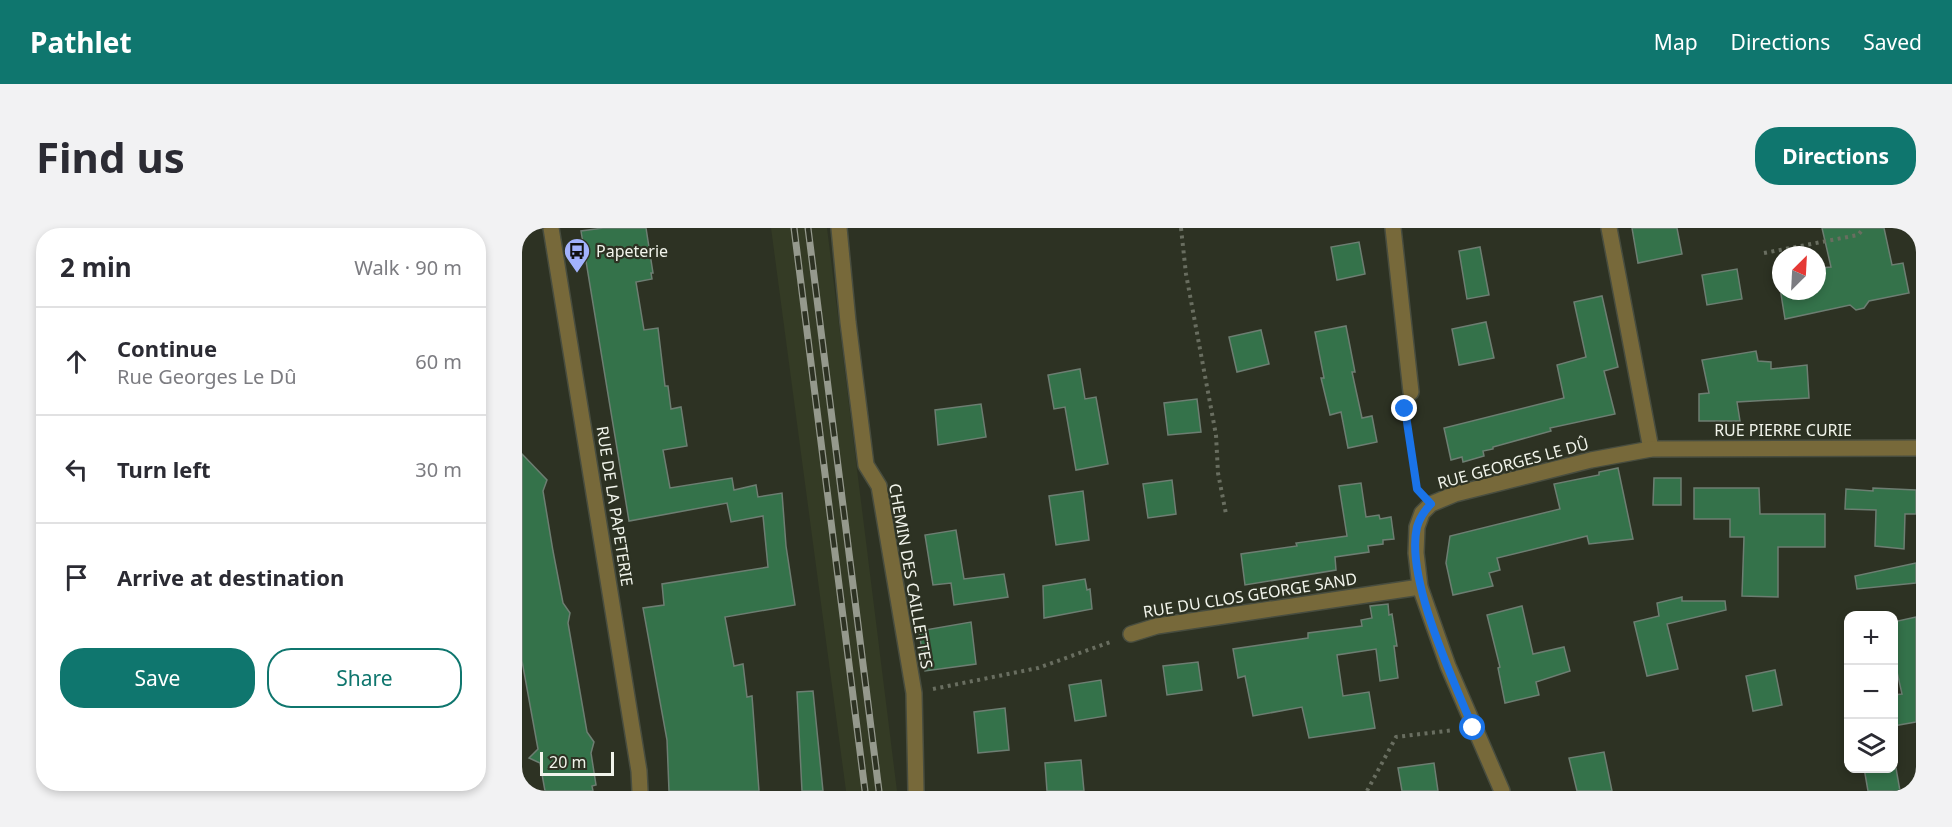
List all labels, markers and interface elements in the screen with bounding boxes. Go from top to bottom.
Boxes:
text: Pathlet [30,23,132,61]
text: Map [1654,28,1698,56]
text: Directions [1731,28,1830,56]
text: Saved [1863,28,1922,56]
button: Directions [1755,127,1916,185]
text: Find us [36,128,185,185]
bus stop icon: Papeterie [562,236,592,274]
place label: Papeterie [596,240,668,262]
north arrow [1772,246,1826,300]
text: 2 min [60,249,132,285]
text: Walk · 90 m [354,254,462,281]
text: Continue [117,333,217,363]
icon: ahead [60,345,93,378]
text: 60 m [415,348,462,375]
text: Rue Georges Le Dû [117,363,297,390]
route end [1391,395,1417,421]
street label: RUE PIERRE CURIE [1714,419,1852,441]
street label: RUE DE LA PAPETERIE [591,424,639,588]
street label: RUE GEORGES LE DÛ [1435,432,1591,494]
icon: left [60,453,93,486]
text: Turn left [117,454,211,484]
text: 30 m [415,456,462,483]
street label: CHEMIN DES CAILLETTES [884,482,938,671]
icon: arrive [60,561,93,594]
text: Arrive at destination [117,562,344,592]
street label: RUE DU CLOS GEORGE SAND [1141,567,1359,623]
map controls [1844,611,1898,773]
button: + [1844,611,1898,665]
button: Save [60,648,255,708]
button: Share [267,648,462,708]
button: − [1844,665,1898,719]
route start [1459,714,1485,740]
button: layers [1844,719,1898,773]
scale bar [540,749,614,776]
text: 20 m [549,751,586,773]

